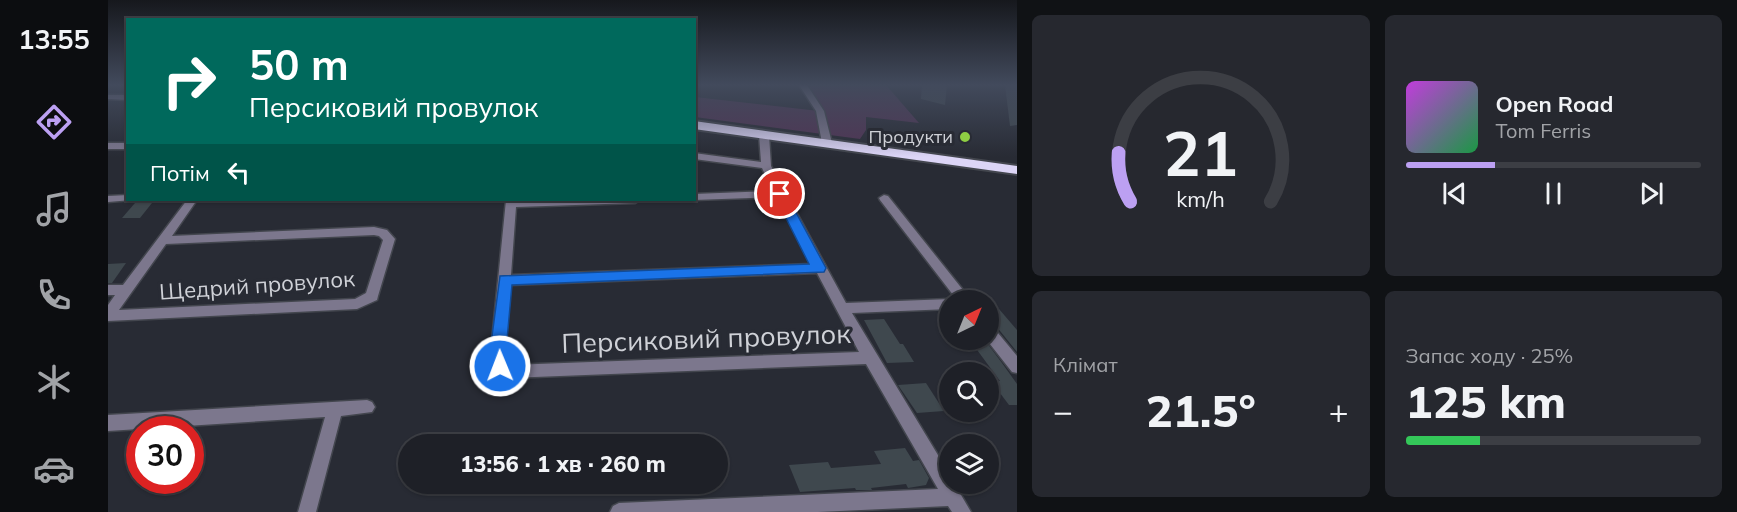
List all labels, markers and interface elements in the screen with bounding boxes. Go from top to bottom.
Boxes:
text: 13:55 [18,22,90,56]
text: 50 m [249,38,349,91]
icon: right [150,42,228,120]
text: Персиковий провулок [249,90,538,124]
text: Open Road [1496,90,1613,118]
icon: directions [33,101,75,143]
text: 21 [1163,114,1238,193]
text: Tom Ferris [1496,118,1591,143]
place label: Продукти [869,125,953,148]
marker: Продукти [958,130,972,144]
icon: left [222,156,255,189]
text: Потім [150,159,210,187]
pin [754,168,805,219]
icon: arrive [763,177,796,210]
icon: previous [1438,177,1471,210]
icon: pause [1537,177,1570,210]
icon: next [1635,177,1668,210]
text: km/h [1176,186,1225,213]
icon: music [33,188,75,230]
street label: Щедрий провулок [158,264,356,306]
icon: phone [33,274,75,316]
north arrow [939,290,999,350]
map controls [939,290,999,494]
street label: Персиковий провулок [561,316,852,360]
position arrow [468,334,532,398]
text: Запас ходу · 25% [1406,343,1573,368]
text: Клімат [1053,352,1118,377]
icon: climate [33,361,75,403]
button: search [939,362,999,422]
text: 125 km [1406,373,1566,429]
text: 21.5° [1146,382,1256,438]
text: − [1053,390,1073,431]
text: + [1329,390,1348,431]
speed limit sign: 30 [126,416,204,494]
button: layers [939,434,999,494]
icon: car [33,448,75,490]
text: 13:56 · 1 хв · 260 m [460,450,666,478]

